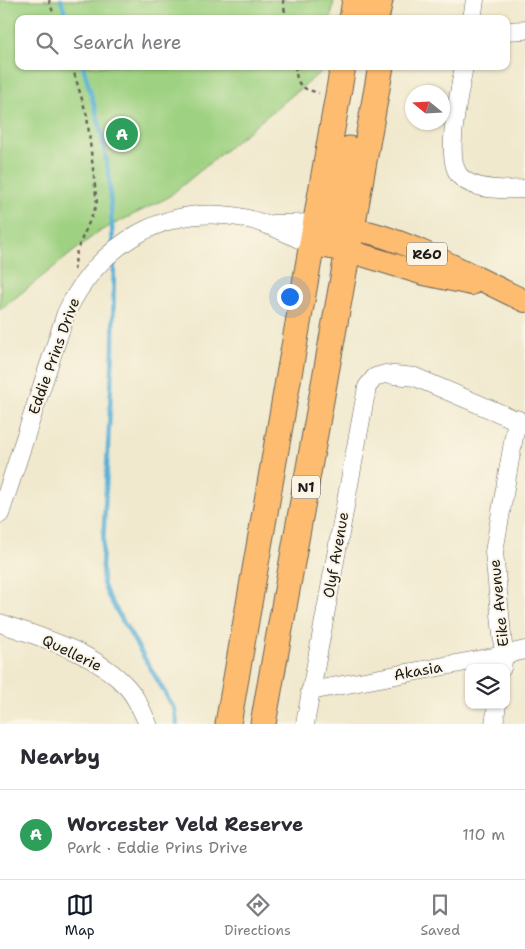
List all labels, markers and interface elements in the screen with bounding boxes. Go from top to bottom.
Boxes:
search box [15,15,510,70]
icon: search [33,29,61,57]
text: Search here [73,30,182,55]
north arrow [405,85,450,130]
pin: A [106,115,138,153]
road number: R60 [407,242,447,266]
your location [277,284,303,310]
street label: Eddie Prins Drive [24,295,84,417]
road number: N1 [292,476,320,498]
street label: Olyf Avenue [319,510,353,600]
street label: Eike Avenue [484,558,514,648]
street label: Quellerie [39,630,105,676]
street label: Akasia [392,657,444,685]
map controls [465,664,510,709]
button: layers [465,664,510,709]
text: Nearby [20,743,100,771]
text: Worcester Veld Reserve [67,812,303,837]
text: A [30,824,42,845]
text: 110 m [462,824,505,845]
text: Park · Eddie Prins Drive [67,837,248,858]
tab: Map [65,891,95,939]
tab: Directions [224,891,291,939]
tab: Saved [421,891,460,939]

